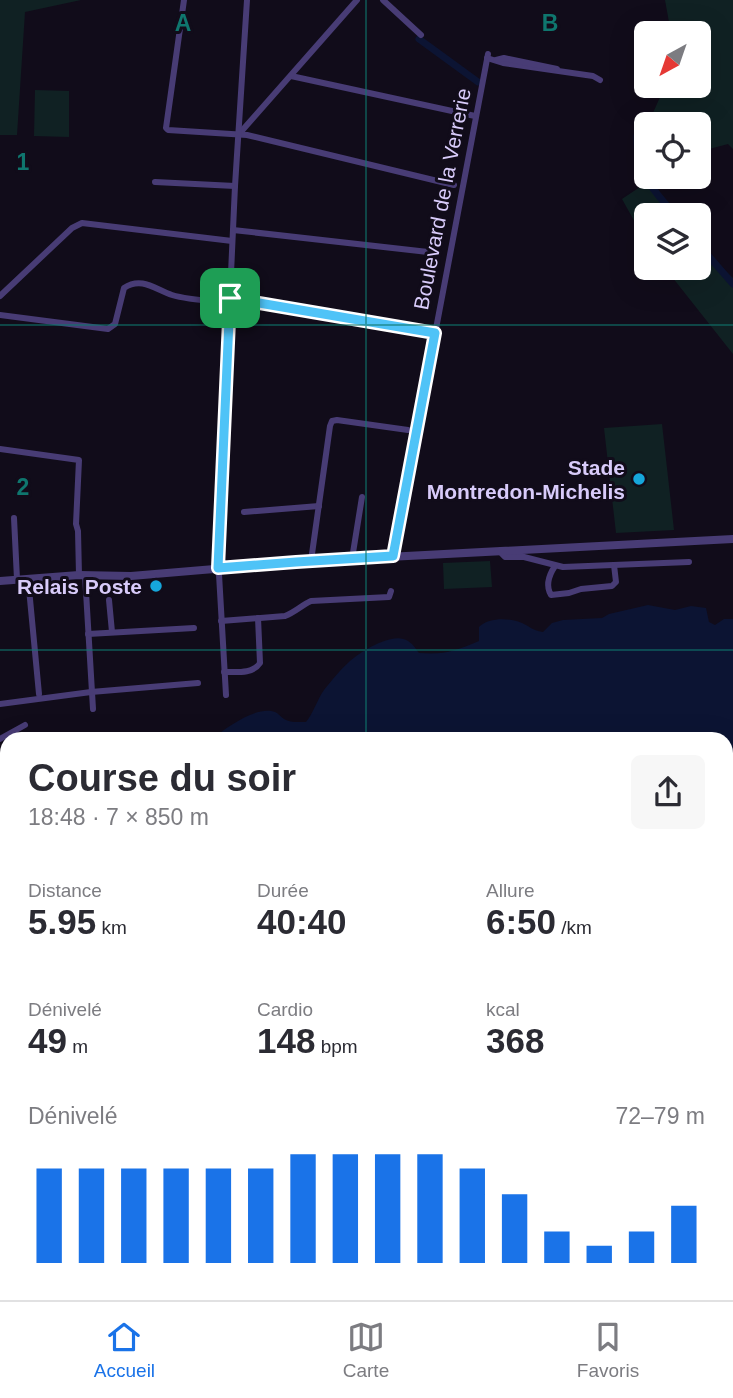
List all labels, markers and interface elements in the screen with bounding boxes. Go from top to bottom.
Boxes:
text: A [175,10,191,36]
text: B [542,10,558,36]
north arrow [634,21,710,98]
map controls [634,21,711,280]
street label: Boulevard de la Verrerie [409,86,475,312]
button: locate [634,112,711,189]
text: 1 [17,149,30,175]
button: layers [634,203,711,280]
pin [200,268,260,328]
icon: arrive [211,279,249,317]
place label: Stade Montredon-Michelis [427,456,625,503]
marker: Stade Montredon-Michelis [631,471,647,487]
text: 2 [17,474,29,500]
place label: Relais Poste [17,575,142,598]
marker: Relais Poste [148,578,164,594]
button: share [631,755,705,829]
text: Course du soir [28,757,296,799]
text: 18:48 · 7 × 850 m [28,804,209,830]
text: Distance [28,880,102,901]
text: Durée [257,880,309,901]
text: Allure [486,880,535,901]
text: 5.95 [28,902,96,941]
text: 40:40 [257,902,347,941]
text: 6:50 [486,902,556,941]
text: km [96,917,127,938]
text: /km [556,917,592,938]
text: Dénivelé [28,999,102,1020]
text: Cardio [257,999,313,1020]
text: kcal [486,999,520,1020]
text: 49 [28,1021,67,1060]
text: 148 [257,1021,315,1060]
text: 368 [486,1021,544,1060]
text: m [67,1036,88,1057]
text: bpm [315,1036,358,1057]
text: Dénivelé [28,1103,118,1129]
text: 72–79 m [615,1103,705,1129]
tab: Accueil [94,1318,155,1382]
tab: Carte [343,1318,389,1382]
tab: Favoris [577,1318,639,1382]

